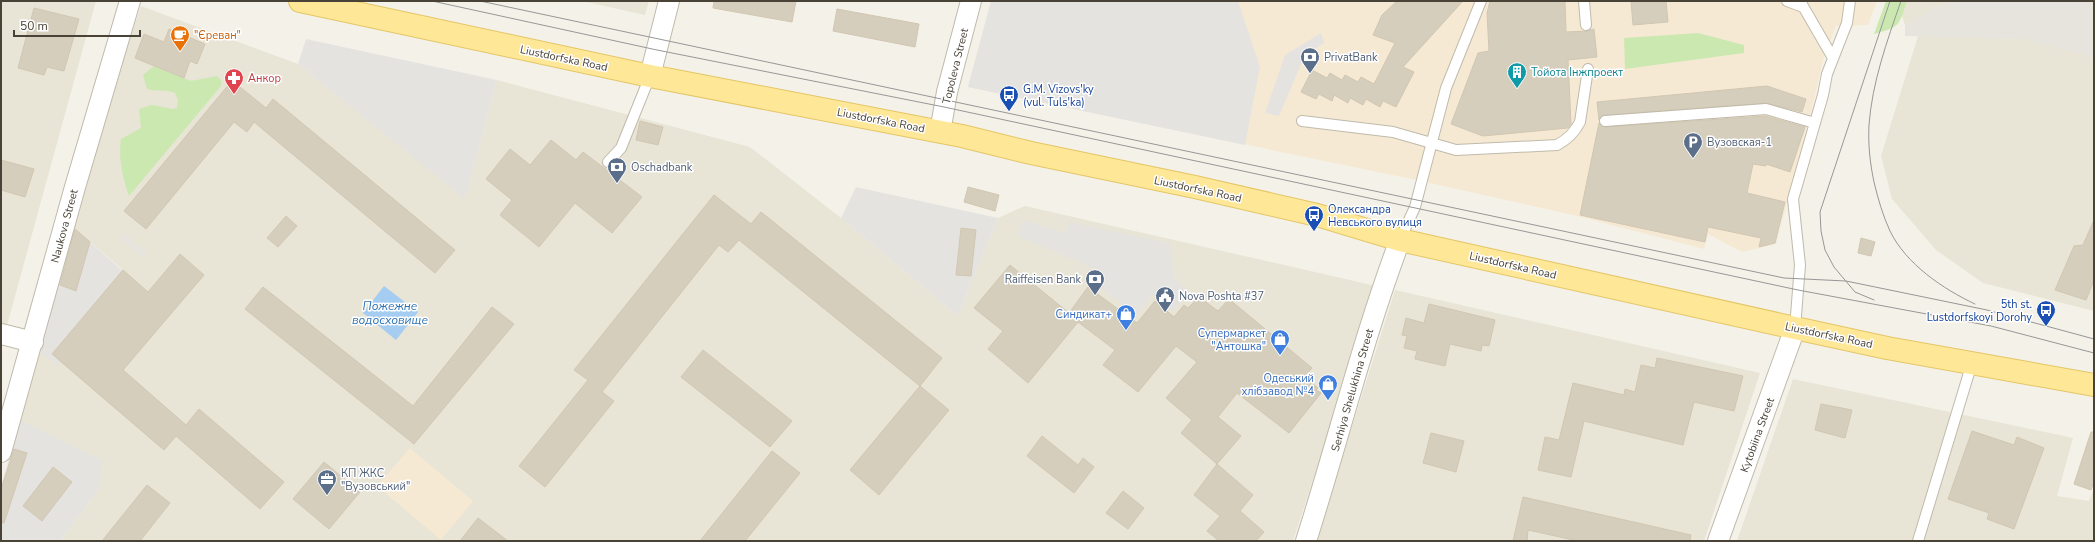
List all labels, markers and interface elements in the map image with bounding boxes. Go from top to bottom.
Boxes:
scale bar [14,12,140,38]
text: 50 m [20,18,48,34]
cafe icon: "Єреван" [169,24,191,52]
street label: Topoleva Street [939,27,972,106]
place label: "Єреван" [194,28,241,43]
street label: Liustdorfska Road [519,42,609,75]
bank icon: PrivatBank [1299,46,1321,74]
place label: PrivatBank [1324,50,1378,65]
building icon: Тойота Інжпроект [1506,61,1528,89]
place label: Тойота Інжпроект [1531,65,1623,80]
pharmacy icon: Анкор [223,67,245,95]
place label: Анкор [248,71,281,86]
place label: G.M. Vizovs'ky (vul. Tuls'ka) [1023,82,1094,110]
bus stop icon: G.M. Vizovs'ky (vul. Tuls'ka) [998,84,1020,112]
street label: Liustdorfska Road [836,105,926,136]
parking icon: Вузовская-1 [1682,131,1704,159]
place label: Вузовская-1 [1707,135,1772,150]
bank icon: Oschadbank [606,156,628,184]
place label: Oschadbank [631,160,693,175]
street label: Liustdorfska Road [1153,173,1243,206]
street label: Naukova Street [47,187,82,265]
place label: Олександра Невського вулиця [1328,202,1422,230]
bus stop icon: Олександра Невського вулиця [1303,204,1325,232]
street label: Liustdorfska Road [1468,248,1558,283]
bank icon: Raiffeisen Bank [1084,268,1106,296]
place label: Raiffeisen Bank [1005,272,1081,287]
public building icon: Nova Poshta #37 [1154,285,1176,313]
place label: Nova Poshta #37 [1179,289,1264,304]
place label: 5th st. Lustdorfskoyi Dorohy [1927,297,2032,325]
water label: Пожежне водосховище [352,298,428,328]
bus stop icon: 5th st. Lustdorfskoyi Dorohy [2035,299,2057,327]
shop icon: Синдикат+ [1115,303,1137,331]
place label: Синдикат+ [1056,307,1112,322]
street label: Liustdorfska Road [1784,319,1874,352]
place label: Супермаркет "Антошка" [1198,326,1266,354]
street label: Serhiya Shelukhina Street [1328,327,1377,453]
shop icon: Супермаркет "Антошка" [1269,328,1291,356]
place label: Одеський хлібзавод №4 [1241,371,1314,399]
shop icon: Одеський хлібзавод №4 [1317,373,1339,401]
street label: Kytobiina Street [1737,396,1778,475]
place label: КП ЖКС "Вузовський" [341,466,410,494]
office icon: КП ЖКС "Вузовський" [316,468,338,496]

